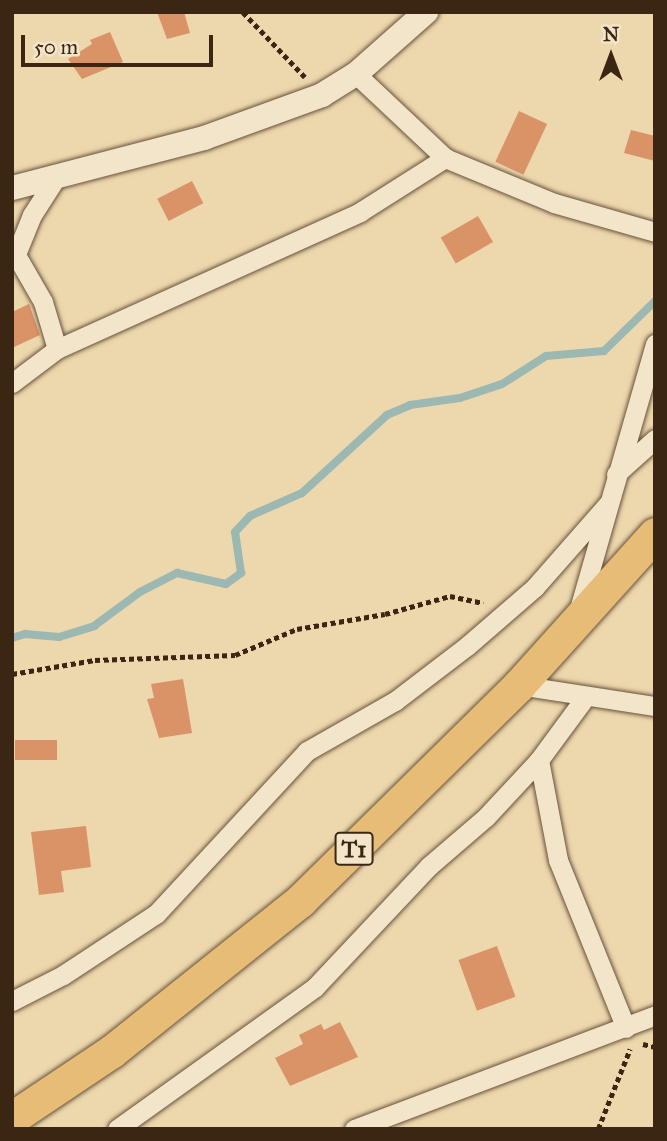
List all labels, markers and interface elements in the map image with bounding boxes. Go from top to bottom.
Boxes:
scale bar [24,21,217,65]
north arrow [576,21,646,91]
text: N [603,23,619,46]
text: 50 m [34,34,78,60]
road number: T1 [333,830,375,869]

